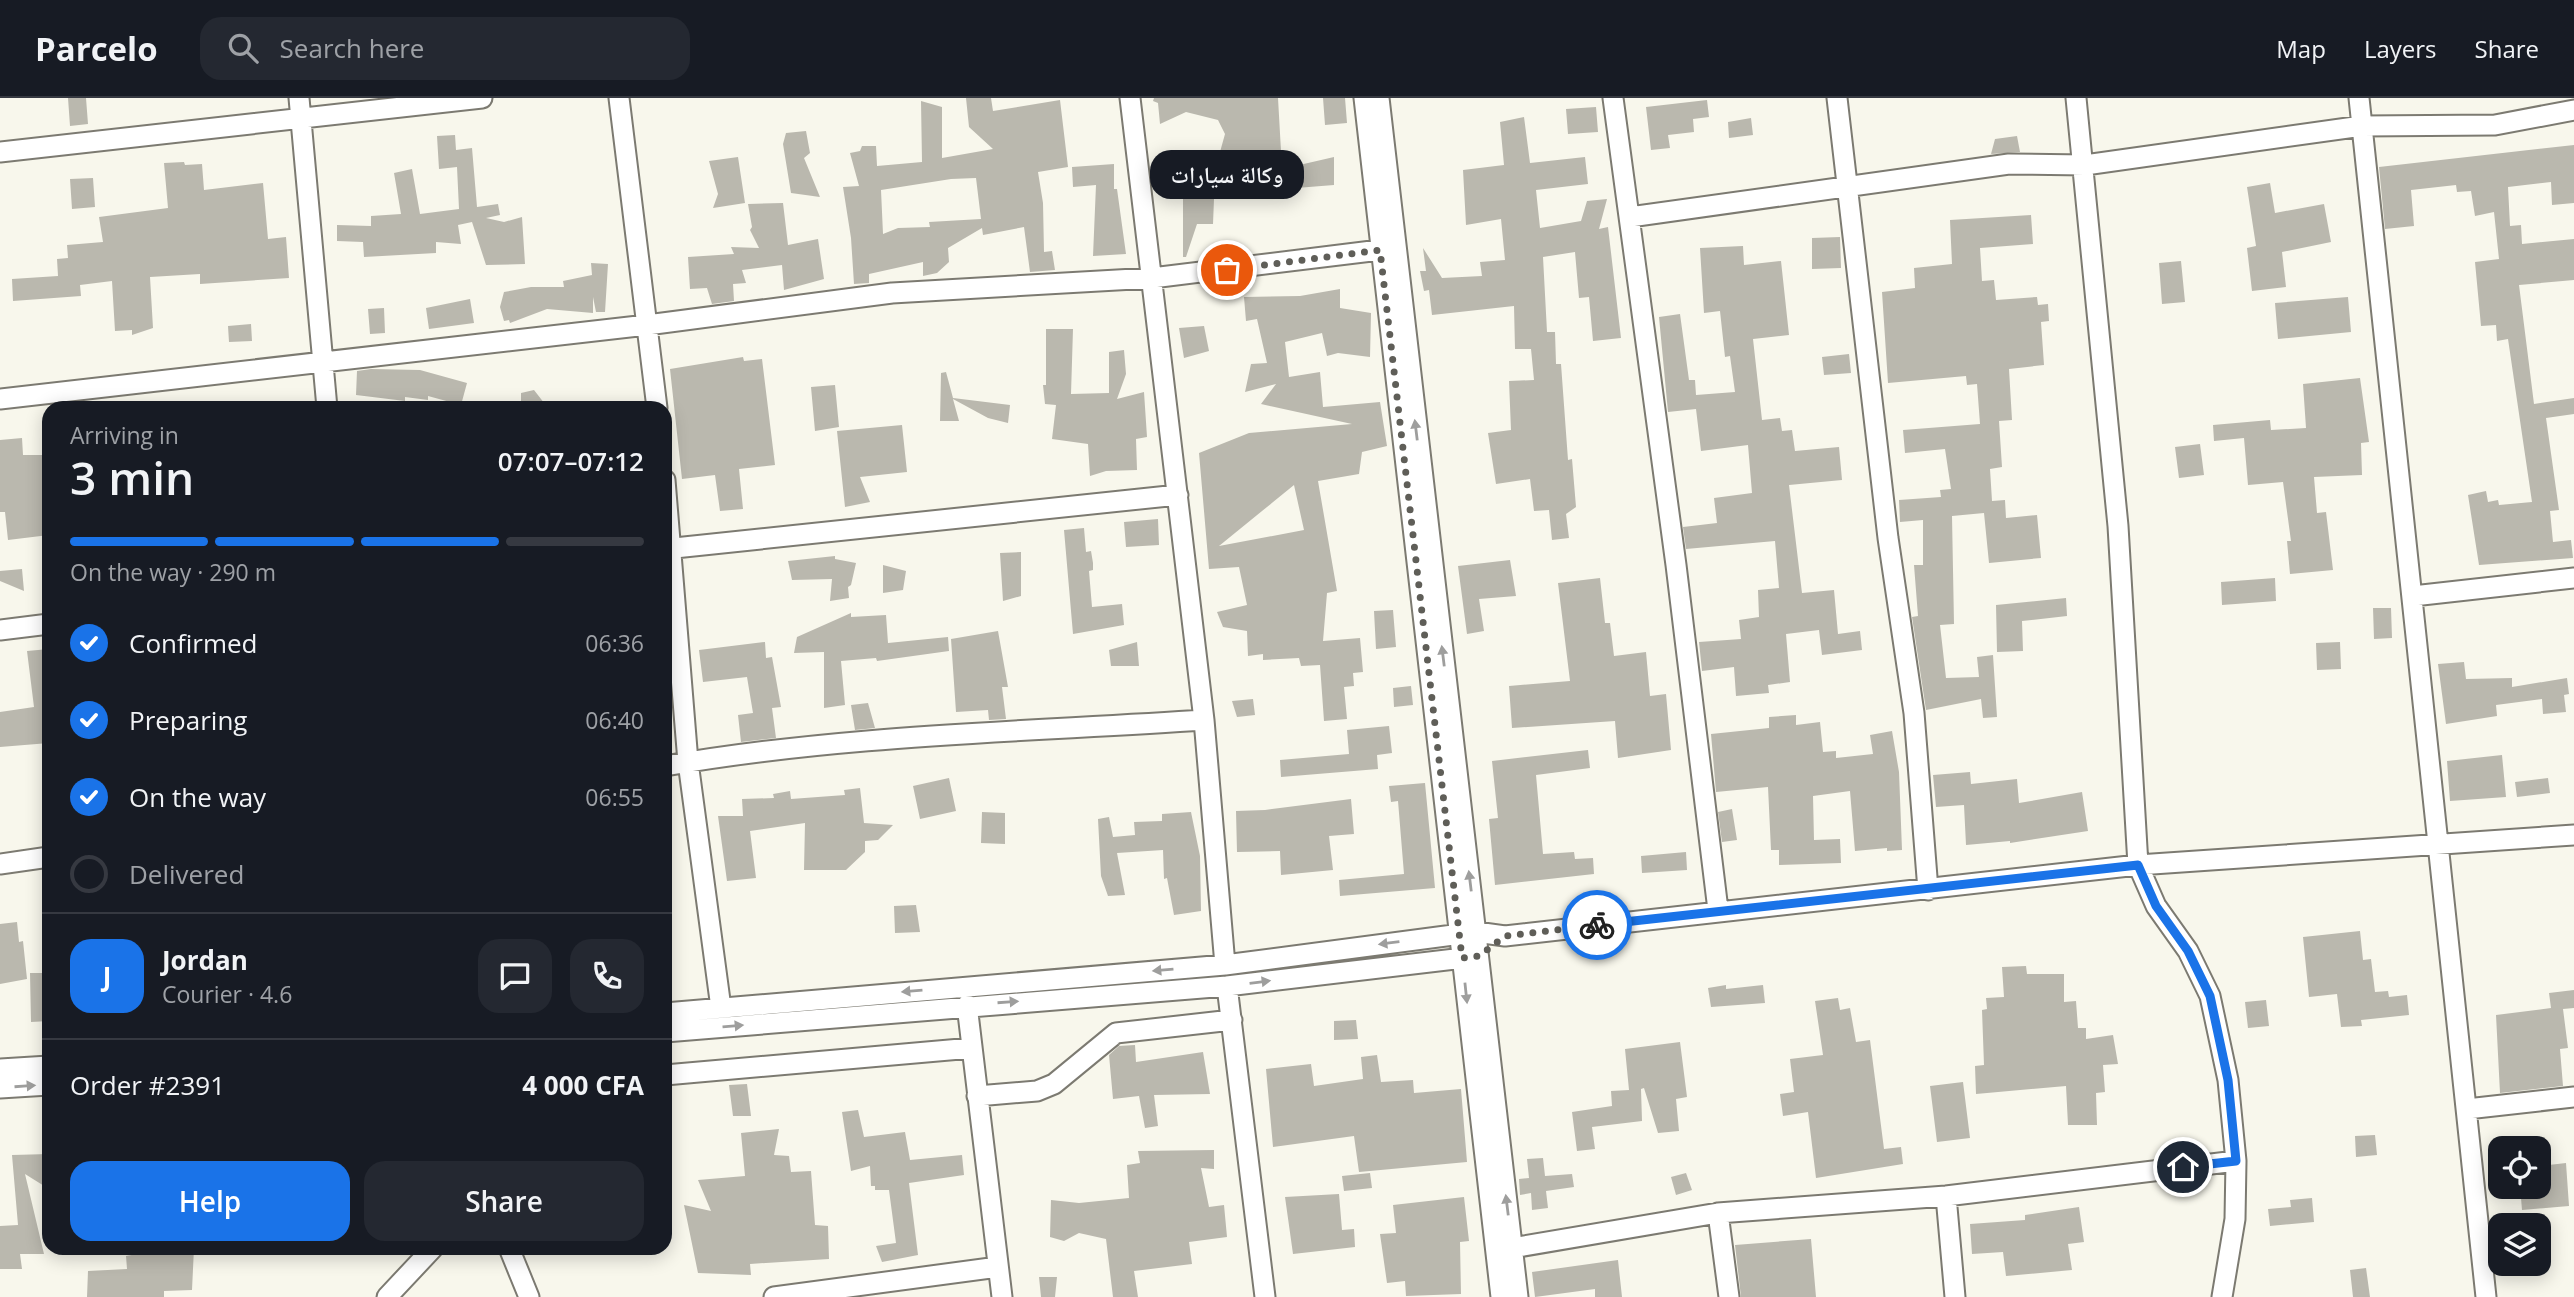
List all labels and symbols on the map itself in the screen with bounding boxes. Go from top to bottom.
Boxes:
callout: وكالة سيارات [1150,151,1304,200]
pin [1197,240,1257,300]
one-way arrow [1411,419,1422,441]
one-way arrow [1438,644,1449,666]
one-way arrow [1465,870,1476,892]
courier [1562,890,1632,960]
one-way arrow [1378,938,1400,949]
one-way arrow [1152,965,1174,976]
one-way arrow [1249,977,1271,988]
one-way arrow [1461,983,1472,1005]
one-way arrow [901,986,923,997]
one-way arrow [998,996,1020,1007]
one-way arrow [722,1020,744,1031]
one-way arrow [14,1080,36,1091]
pin [2153,1137,2213,1197]
one-way arrow [1502,1194,1513,1216]

